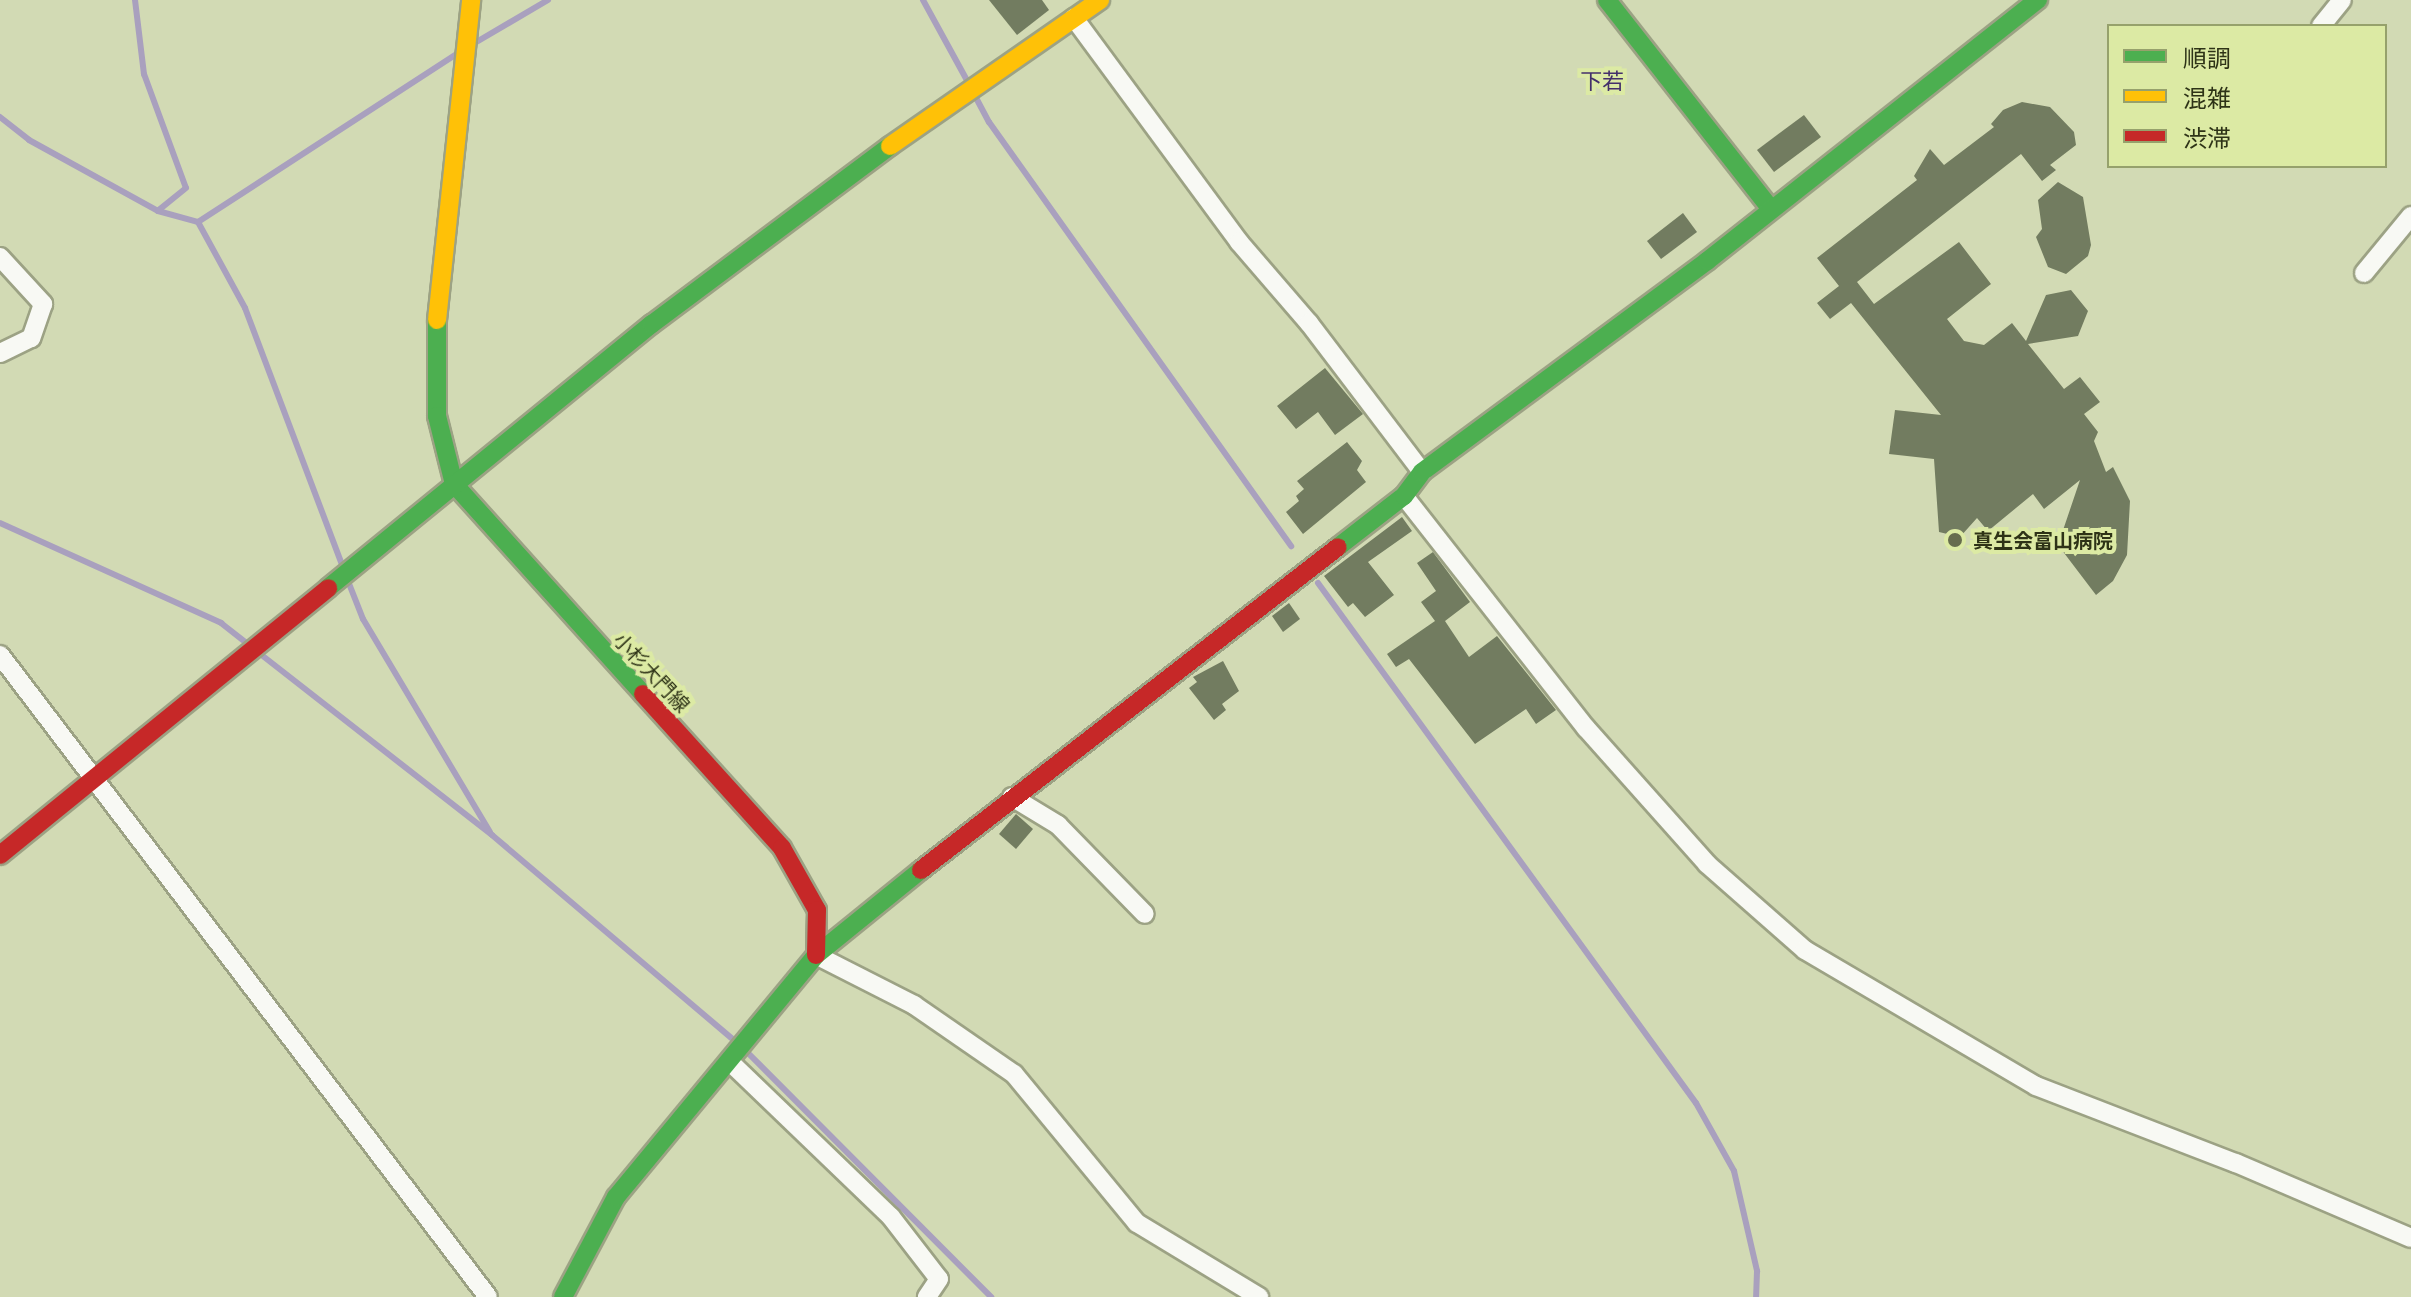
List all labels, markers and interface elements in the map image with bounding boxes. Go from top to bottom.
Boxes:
legend [2107,24,2387,168]
text: 順調 [2183,43,2231,73]
district label: 下若 [1580,69,1624,95]
text: 混雑 [2183,83,2231,113]
text: 渋滞 [2183,123,2231,153]
place label: 真生会富山病院 [1973,528,2113,552]
marker: 真生会富山病院 [1944,529,1966,551]
street label: 小杉大門線 [609,627,695,717]

